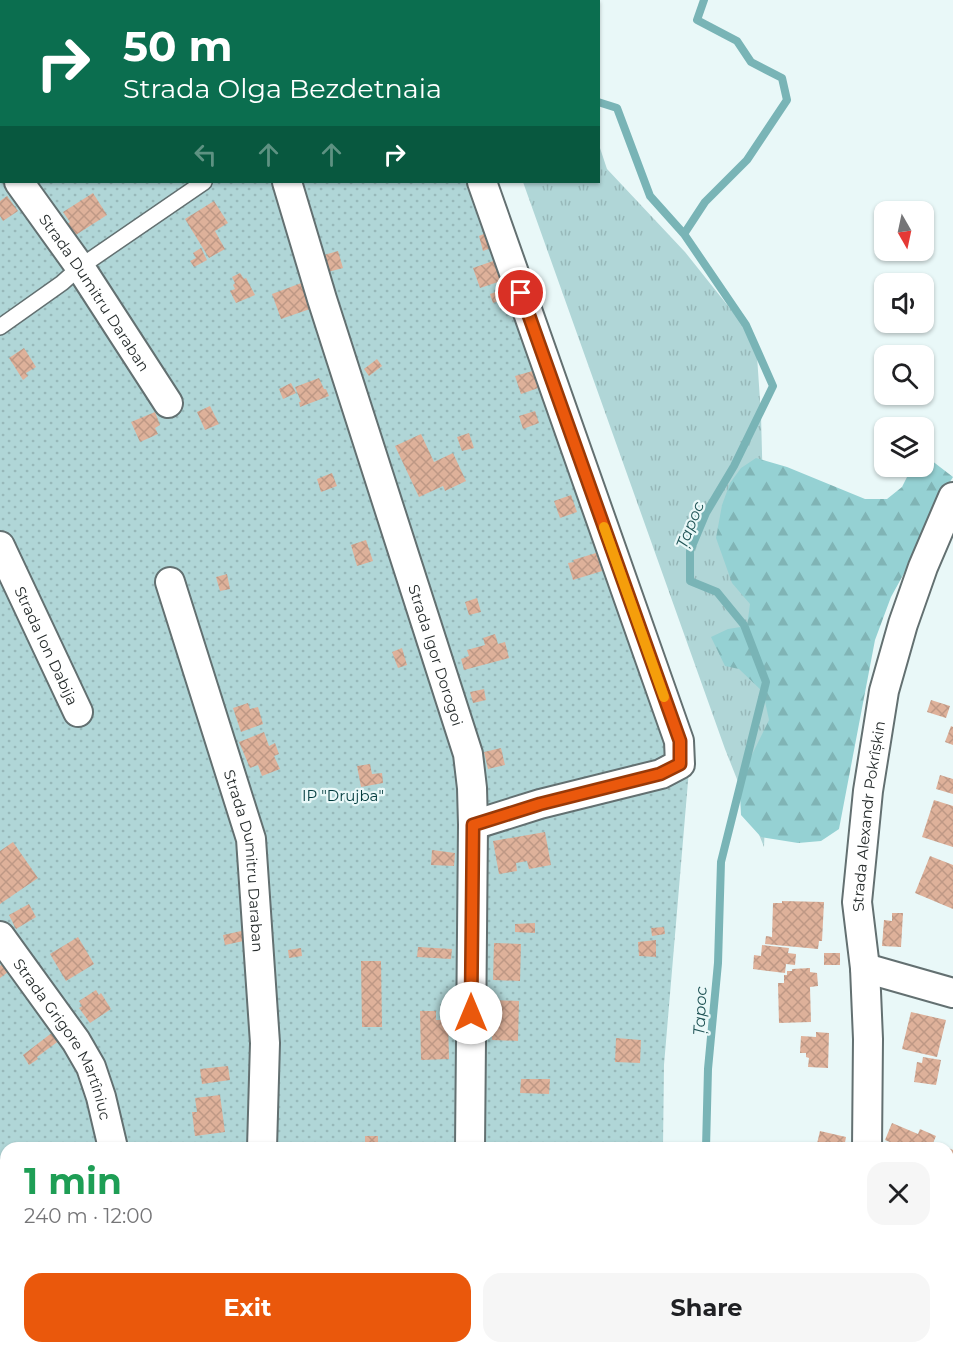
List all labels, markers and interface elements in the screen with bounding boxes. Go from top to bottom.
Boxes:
text: 50 m [123,20,232,72]
icon: right [24,24,102,102]
text: Strada Olga Bezdetnaia [123,72,442,105]
icon: left [189,138,222,171]
icon: ahead [252,138,285,171]
icon: ahead [315,138,348,171]
icon: right [378,138,411,171]
north arrow [874,201,934,261]
map controls [874,201,934,477]
street label: Strada Dumitru Daraban [35,210,154,375]
pin [495,267,546,318]
button: sound [874,273,934,333]
icon: arrive [504,276,537,309]
button: search [874,345,934,405]
button: layers [874,417,934,477]
water label: Țapoc [672,499,709,552]
street label: Strada Igor Dorogoi [405,582,468,728]
street label: Strada Ion Dabija [11,583,83,708]
street label: Strada Alexandr Pokrîșkin [847,719,889,913]
street label: Strada Dumitru Daraban [220,767,268,953]
park label: IP "Drujba" [302,786,384,805]
street label: Strada Grigore Martîniuc [10,954,116,1122]
position arrow [439,981,503,1045]
water label: Țapoc [689,986,712,1036]
text: 1 min [24,1159,122,1203]
button: close [867,1162,930,1225]
text: 240 m · 12:00 [24,1204,153,1228]
button: Exit [24,1273,471,1342]
button: Share [483,1273,930,1342]

